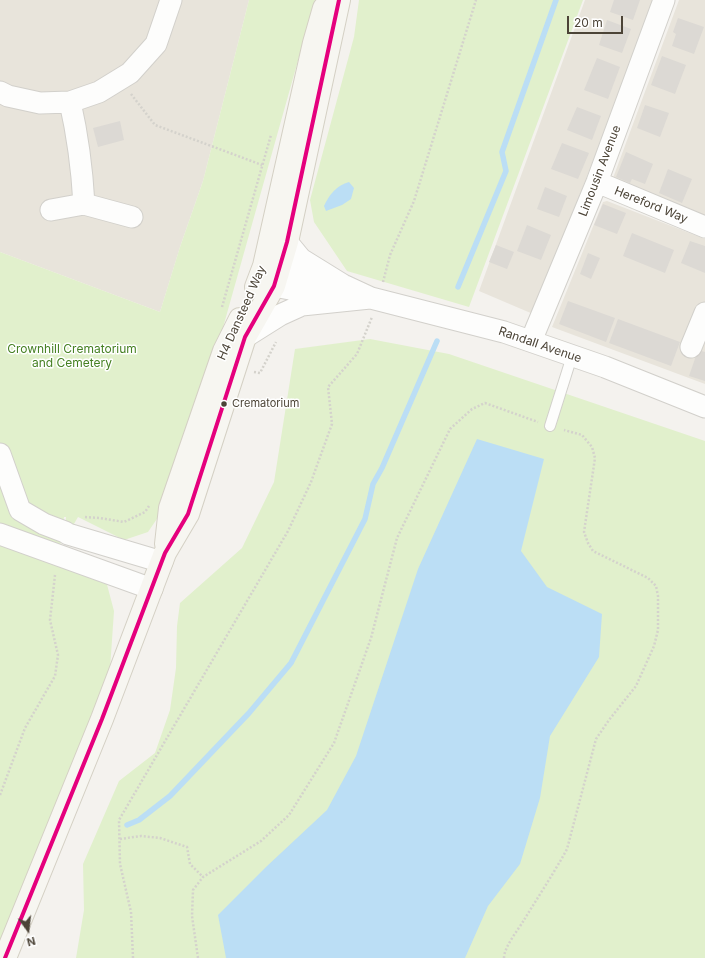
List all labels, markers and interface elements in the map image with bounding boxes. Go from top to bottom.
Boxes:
scale bar [569,8,625,34]
text: 20 m [574,15,603,30]
street label: Limousin Avenue [576,123,624,219]
street label: Hereford Way [612,184,690,226]
street label: H4 Dansteed Way [215,264,269,362]
street label: Randall Avenue [497,324,583,366]
park label: Crownhill Crematorium and Cemetery [7,342,137,370]
place label: Crematorium [232,397,299,411]
marker: Crematorium [219,399,229,409]
north arrow [8,910,48,950]
text: N [25,934,37,949]

